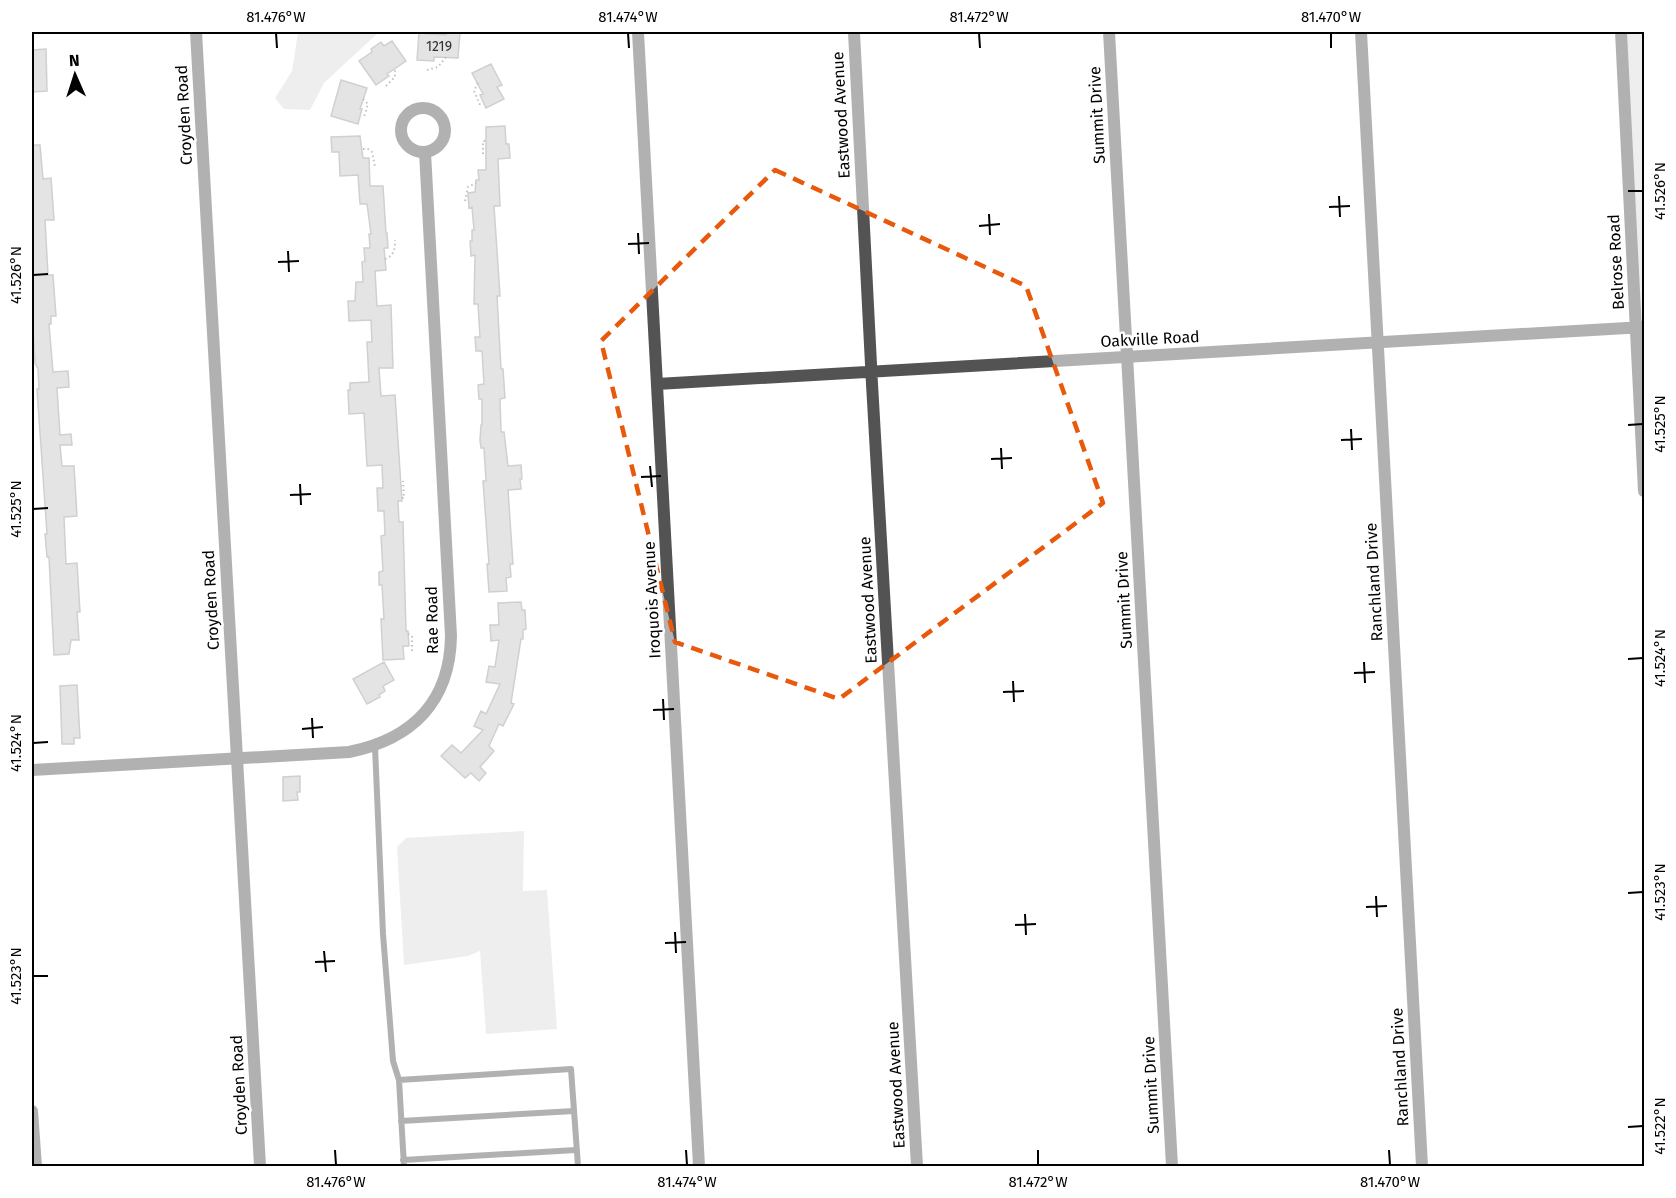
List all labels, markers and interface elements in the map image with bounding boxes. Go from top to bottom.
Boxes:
text: 81.476°W [246,8,306,26]
text: 81.474°W [598,8,658,26]
text: 81.472°W [949,8,1009,26]
text: 81.470°W [1301,8,1362,26]
house number: 1219 [426,38,452,55]
north arrow [45,45,105,105]
text: N [68,51,80,70]
street label: Eastwood Avenue [828,51,854,179]
street label: Croyden Road [172,64,196,166]
street label: Summit Drive [1085,66,1109,164]
text: 41.526°N [1651,162,1669,220]
street label: Belrose Road [1604,214,1628,310]
text: 41.526°N [7,246,25,304]
street label: Oakville Road [1100,327,1200,351]
text: 41.525°N [1651,395,1669,453]
text: 41.525°N [7,480,25,538]
street label: Ranchland Drive [1361,522,1387,642]
street label: Eastwood Avenue [855,536,881,664]
street label: Iroquois Avenue [639,541,665,659]
street label: Croyden Road [199,549,223,651]
street label: Summit Drive [1112,551,1136,649]
street label: Rae Road [422,586,442,654]
text: 41.524°N [1651,629,1669,687]
text: 41.524°N [7,714,25,772]
text: 41.523°N [1651,863,1669,921]
text: 41.523°N [7,947,25,1005]
street label: Ranchland Drive [1387,1007,1413,1127]
street label: Eastwood Avenue [883,1021,909,1149]
street label: Croyden Road [227,1034,251,1136]
street label: Summit Drive [1139,1036,1163,1134]
text: 41.522°N [1651,1097,1669,1155]
text: 81.476°W [306,1173,366,1191]
text: 81.474°W [657,1173,717,1191]
text: 81.472°W [1008,1173,1068,1191]
text: 81.470°W [1360,1173,1421,1191]

